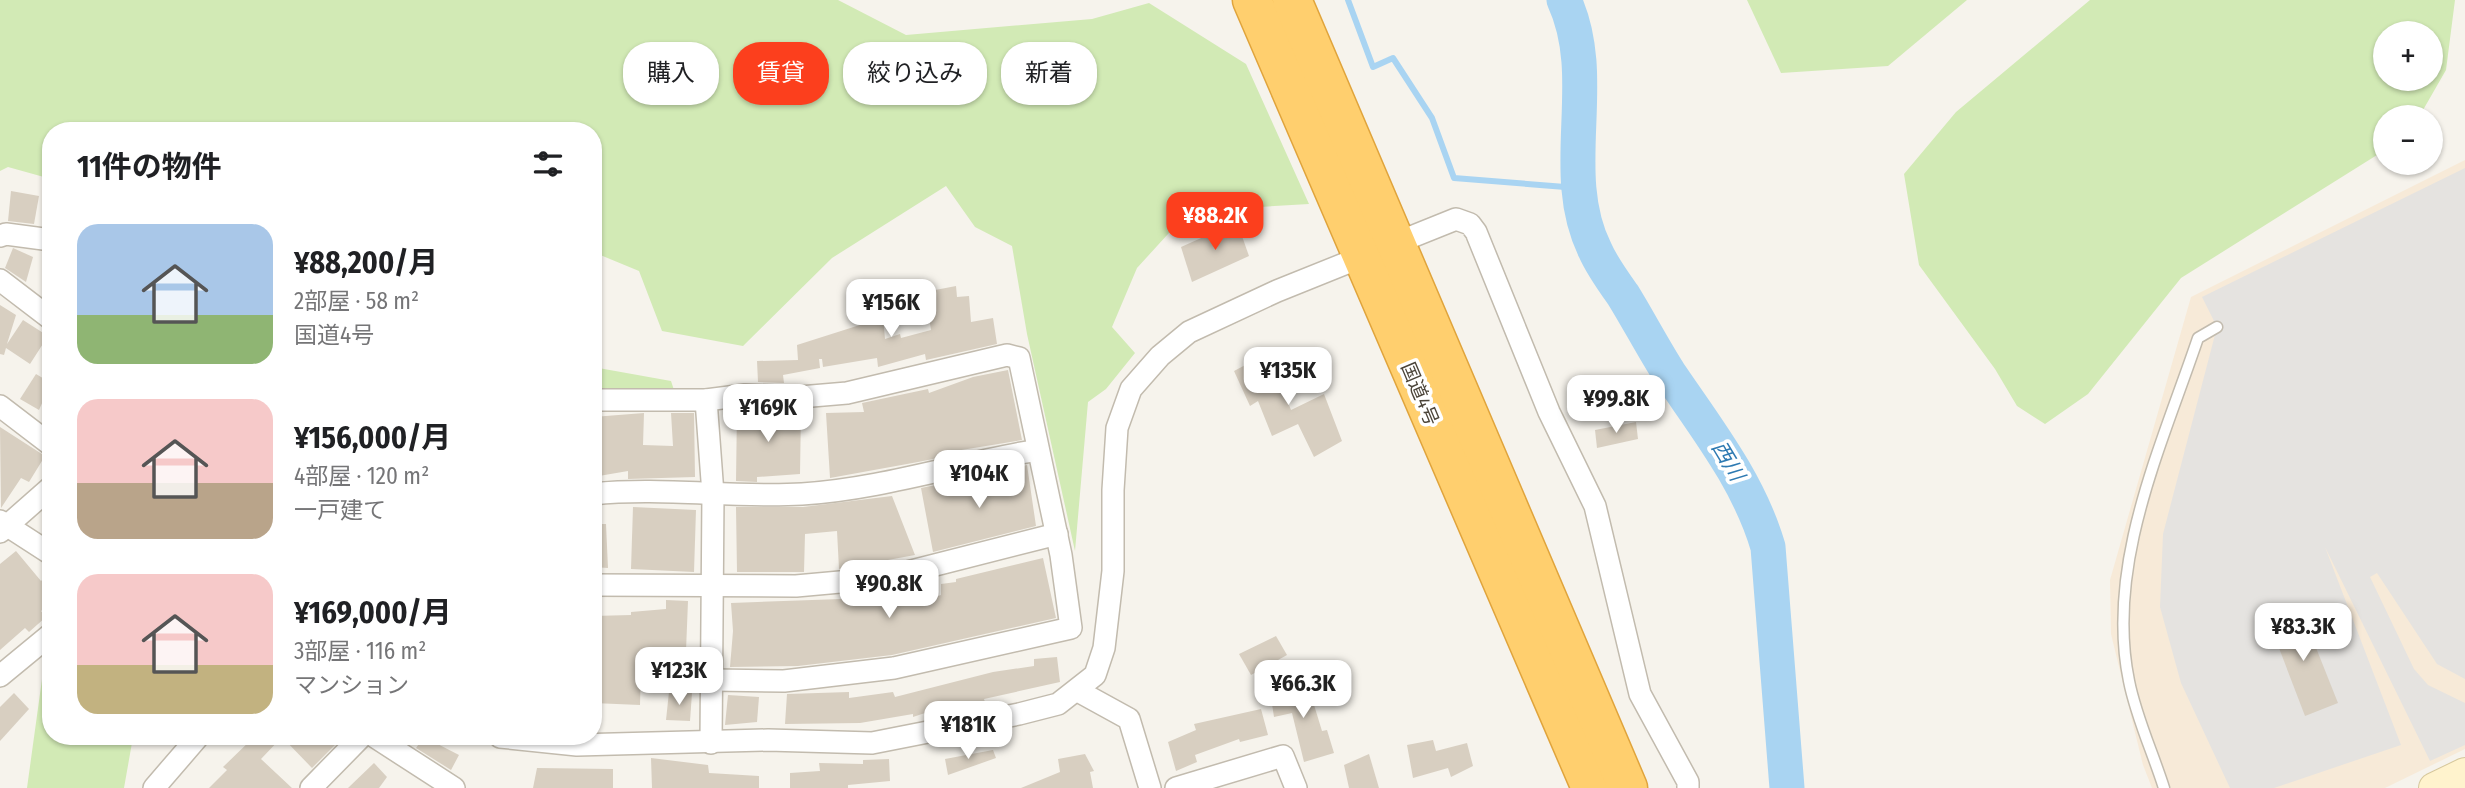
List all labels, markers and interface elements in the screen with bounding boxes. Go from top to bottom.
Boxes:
map controls [2373,21,2443,175]
button: + [2373,21,2443,91]
chip: 購入 [623,42,719,105]
chip: 賃貸 [733,42,829,105]
chip: 絞り込み [843,42,987,105]
chip: 新着 [1001,42,1097,105]
button: − [2373,105,2443,175]
icon: filters [529,145,567,183]
text: 11件の物件 [77,149,222,185]
pin: ¥88.2K [1158,192,1272,252]
text: ¥88.2K [1182,201,1248,229]
text: ¥88,200/月 [294,245,438,281]
icon: home [133,252,217,336]
pin: ¥156K [842,280,940,339]
text: 2部屋 · 58 m² [294,287,419,315]
text: ¥156K [862,288,920,316]
text: 国道4号 [294,321,374,349]
pin: ¥135K [1239,348,1337,407]
text: ¥135K [1260,356,1316,384]
street label: 国道4号 [1396,359,1444,429]
pin: ¥99.8K [1559,376,1673,435]
pin: ¥169K [719,384,817,444]
text: ¥99.8K [1583,384,1649,412]
text: ¥169K [739,393,797,421]
text: ¥156,000/月 [294,420,451,456]
icon: home [133,427,217,511]
water label: 西川 [1706,436,1751,487]
pin: ¥104K [930,450,1028,510]
text: ¥104K [950,459,1008,487]
text: 4部屋 · 120 m² [294,462,429,490]
text: 一戸建て [294,496,386,524]
pin: ¥90.8K [832,560,946,620]
text: ¥90.8K [856,569,922,597]
text: ¥169,000/月 [294,595,452,631]
icon: home [133,602,217,686]
pin: ¥83.3K [2246,604,2360,663]
text: ¥83.3K [2271,612,2335,640]
text: 3部屋 · 116 m² [294,637,426,665]
pin: ¥123K [630,648,728,707]
text: ¥123K [651,656,707,684]
pin: ¥66.3K [1246,660,1360,720]
text: ¥66.3K [1270,669,1336,697]
text: マンション [294,671,409,699]
pin: ¥181K [919,702,1017,761]
text: ¥181K [940,710,996,738]

